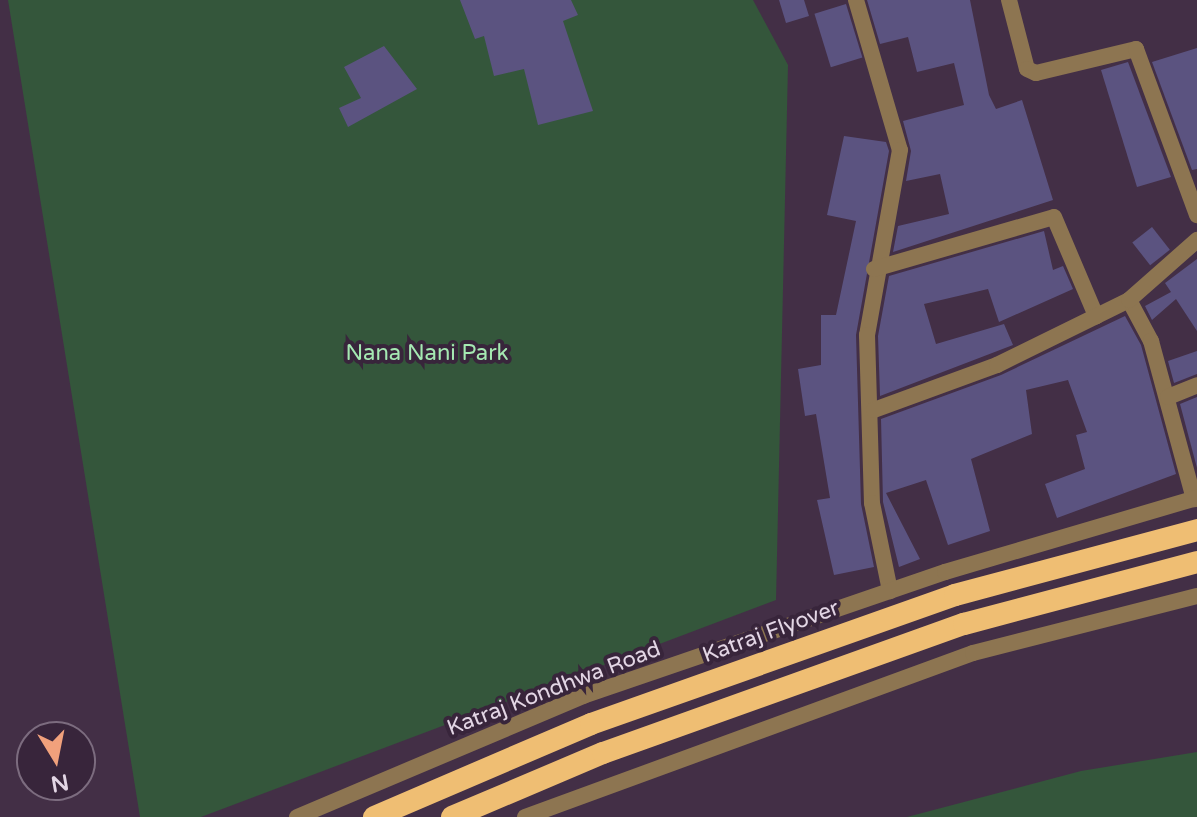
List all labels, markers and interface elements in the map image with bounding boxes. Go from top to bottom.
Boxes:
park label: Nana Nani Park [345,341,509,367]
street label: Katraj Flyover [699,595,843,669]
street label: Katraj Kondhwa Road [443,636,665,742]
north arrow [16,721,96,801]
text: N [49,768,71,797]

